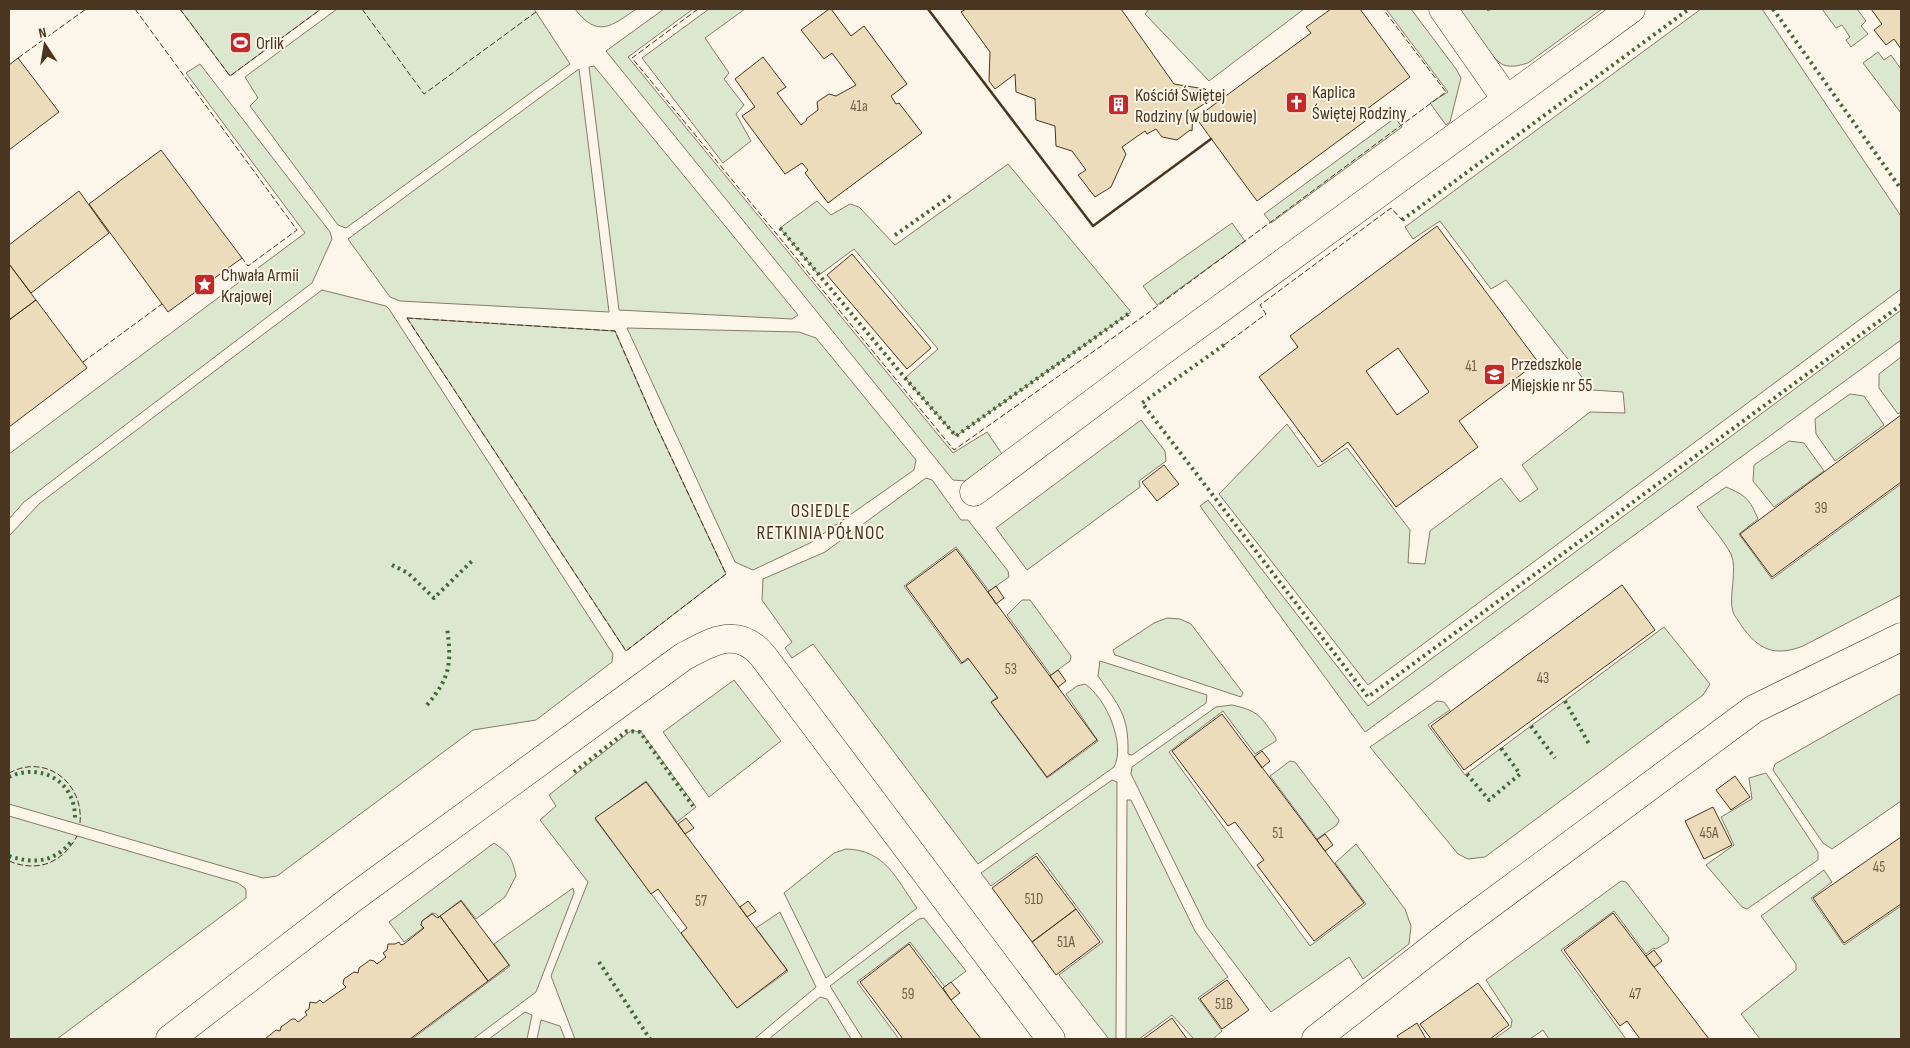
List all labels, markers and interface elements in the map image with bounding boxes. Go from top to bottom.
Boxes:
north arrow [20,20,70,70]
text: N [37,24,48,42]
sports icon: Orlik [228,31,252,55]
place label: Orlik [256,33,284,54]
place label: Kaplica Świętej Rodziny [1312,82,1407,124]
place label: Kościół Świętej Rodziny (w budowie) [1135,85,1257,127]
church icon: Kaplica Świętej Rodziny [1284,90,1308,114]
building icon: Kościół Świętej Rodziny (w budowie) [1107,93,1131,117]
house number: 41a [850,97,868,116]
place label: Chwała Armii Krajowej [221,265,299,307]
place icon: Chwała Armii Krajowej [193,273,217,297]
place label: Przedszkole Miejskie nr 55 [1511,354,1592,396]
house number: 41 [1465,357,1478,376]
school or university icon: Przedszkole Miejskie nr 55 [1483,362,1507,386]
house number: 39 [1815,499,1827,518]
district label: OSIEDLE RETKINIA PÓŁNOC [756,500,886,545]
house number: 53 [1005,660,1017,679]
house number: 43 [1537,669,1549,688]
house number: 51 [1272,824,1284,843]
house number: 45A [1700,824,1719,843]
house number: 45 [1873,858,1885,877]
house number: 51D [1025,890,1043,909]
house number: 57 [695,892,707,911]
house number: 51A [1057,933,1076,952]
house number: 59 [902,985,914,1004]
house number: 47 [1629,985,1641,1004]
house number: 51B [1215,995,1233,1014]

